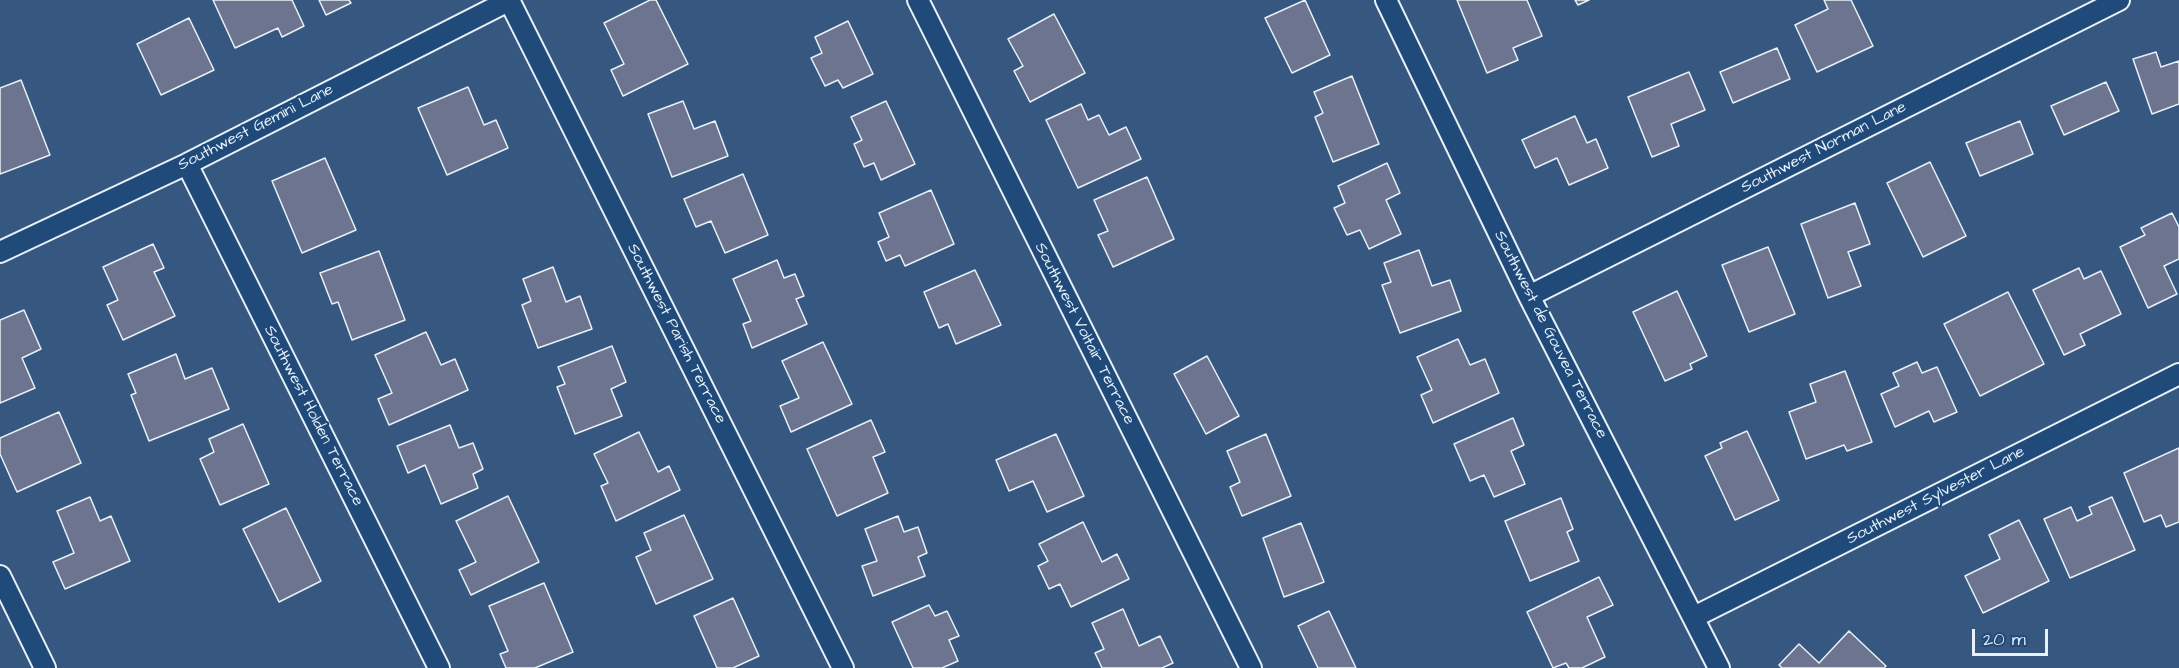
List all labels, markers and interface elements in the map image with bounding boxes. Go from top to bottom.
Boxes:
street label: Southwest Gemini Lane [175,80,337,176]
street label: Southwest Norman Lane [1738,98,1910,198]
street label: Southwest de Gouvea Terrace [1489,228,1611,442]
street label: Southwest Voltair Terrace [1030,240,1138,428]
street label: Southwest Parish Terrace [622,241,730,427]
street label: Southwest Holden Terrace [259,323,367,509]
street label: Southwest Sylvester Lane [1844,443,2028,549]
scale bar [1975,617,2052,655]
text: 20 m [1983,627,2026,652]

